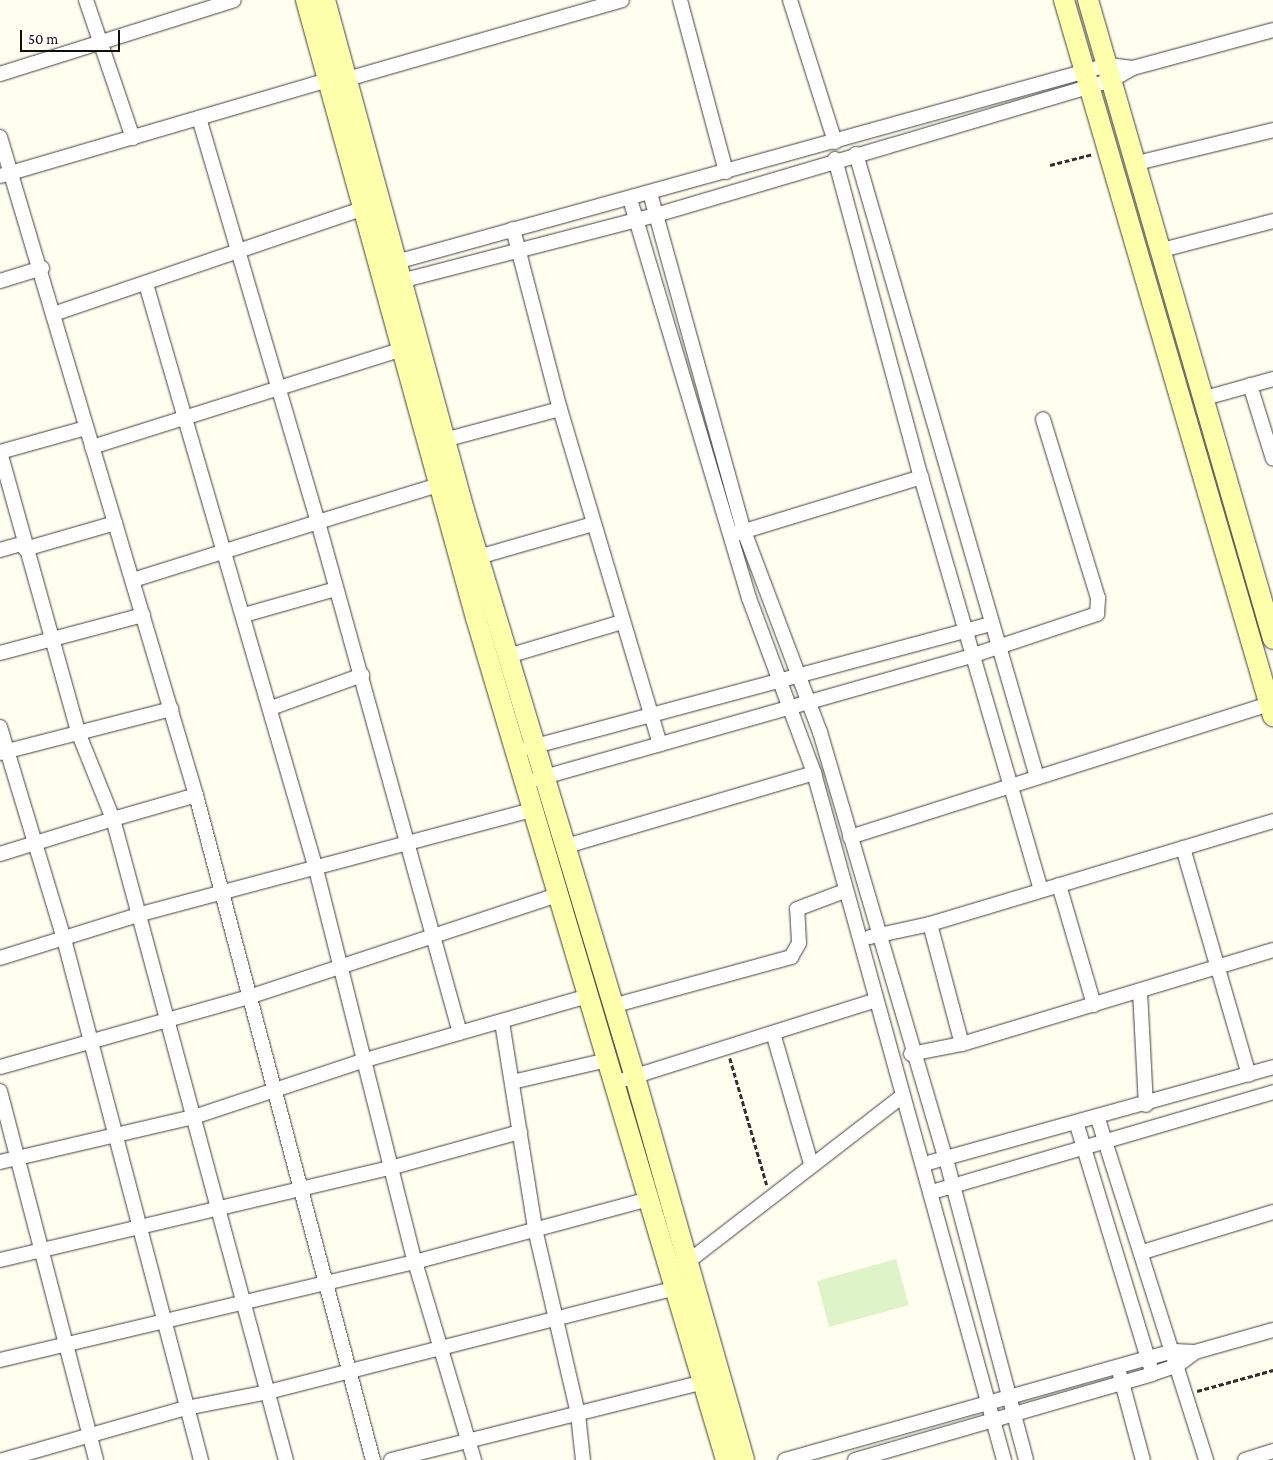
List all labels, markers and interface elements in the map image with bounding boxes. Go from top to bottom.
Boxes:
scale bar [22,20,122,52]
text: 50 m [28,31,58,47]

